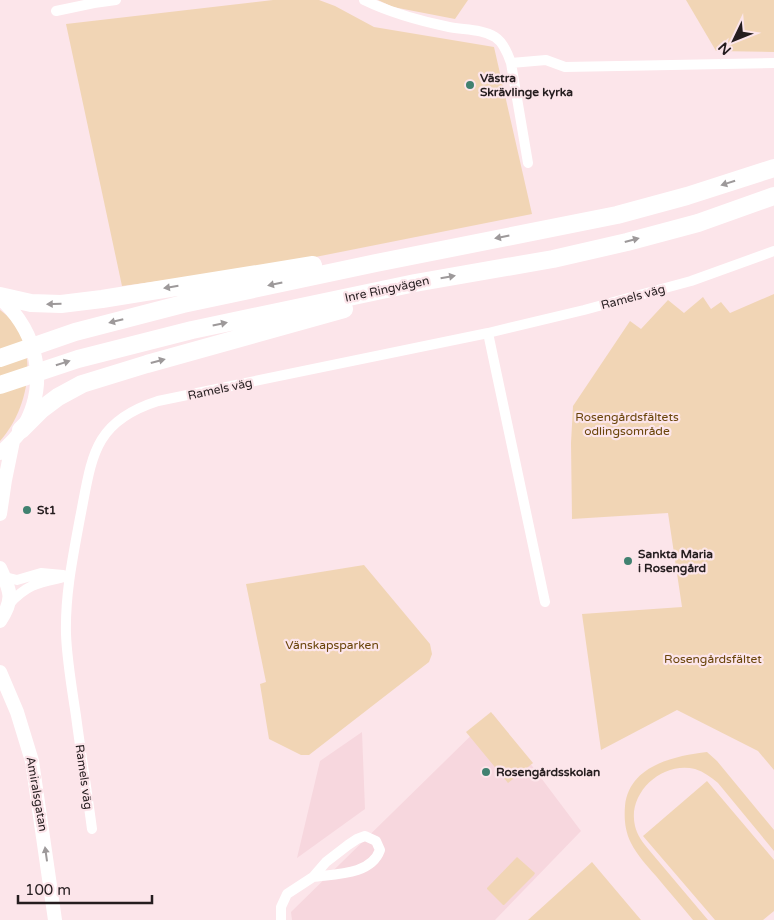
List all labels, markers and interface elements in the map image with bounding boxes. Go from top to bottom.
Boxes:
north arrow [709,15,759,65]
text: N [715,39,735,58]
place label: Västra Skrävlinge kyrka [480,71,573,100]
marker: Västra Skrävlinge kyrka [464,79,476,91]
one-way arrow [720,180,735,187]
one-way arrow [494,234,510,242]
one-way arrow [625,236,640,244]
street label: Inre Ringvägen [343,273,431,305]
one-way arrow [440,273,456,281]
one-way arrow [266,281,282,289]
street label: Ramels väg [600,282,666,312]
one-way arrow [163,284,179,292]
one-way arrow [45,300,61,308]
one-way arrow [109,317,124,325]
one-way arrow [213,320,229,328]
one-way arrow [150,357,165,365]
one-way arrow [55,359,70,367]
street label: Ramels väg [186,375,254,403]
park label: Rosengårdsfältets odlingsområde [575,410,679,438]
place label: St1 [37,503,56,517]
marker: St1 [21,504,33,516]
place label: Sankta Maria i Rosengård [638,547,713,576]
marker: Sankta Maria i Rosengård [622,555,634,567]
park label: Vänskapsparken [285,638,379,652]
park label: Rosengårdsfältet [664,652,762,666]
street label: Ramels väg [73,744,95,810]
street label: Amiralsgatan [24,755,50,833]
place label: Rosengårdsskolan [496,765,600,780]
marker: Rosengårdsskolan [480,766,492,778]
one-way arrow [42,846,50,862]
scale bar [18,872,151,904]
text: 100 m [25,881,71,899]

